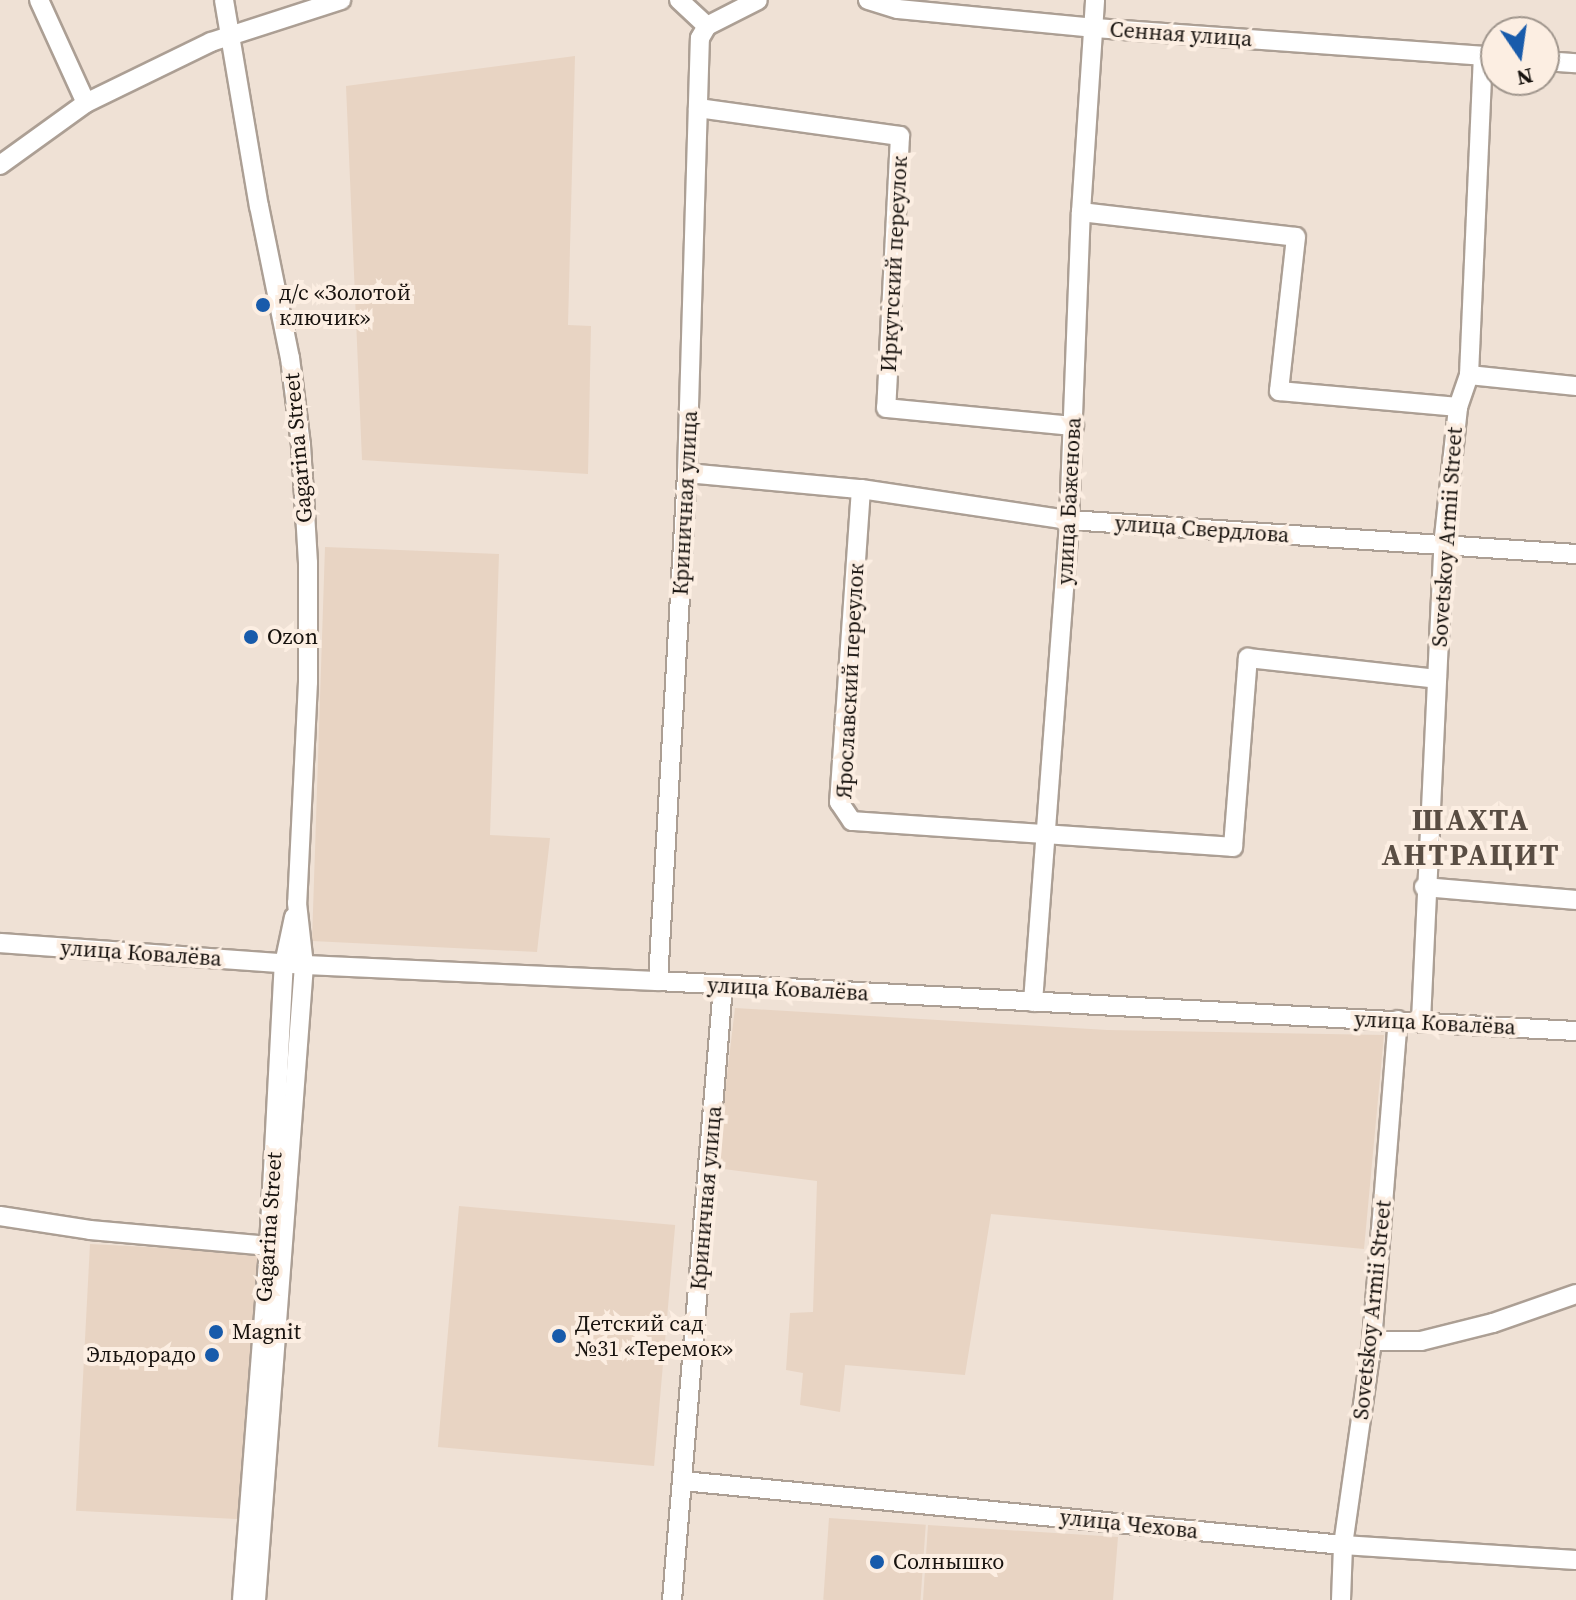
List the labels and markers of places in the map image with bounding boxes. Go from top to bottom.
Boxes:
place label: д/с «Золотой ключик» [279,279,411,330]
marker: д/с «Золотой ключик» [254,296,272,314]
place label: Ozon [267,624,318,650]
marker: Ozon [242,628,260,646]
place label: Детский сад №31 «Теремок» [575,1310,733,1362]
place label: Magnit [232,1319,301,1345]
marker: Magnit [207,1323,225,1341]
marker: Детский сад №31 «Теремок» [550,1327,568,1345]
place label: Эльдорадо [86,1342,196,1368]
marker: Эльдорадо [203,1346,221,1364]
place label: Солнышко [893,1549,1004,1575]
marker: Солнышко [868,1553,886,1571]

